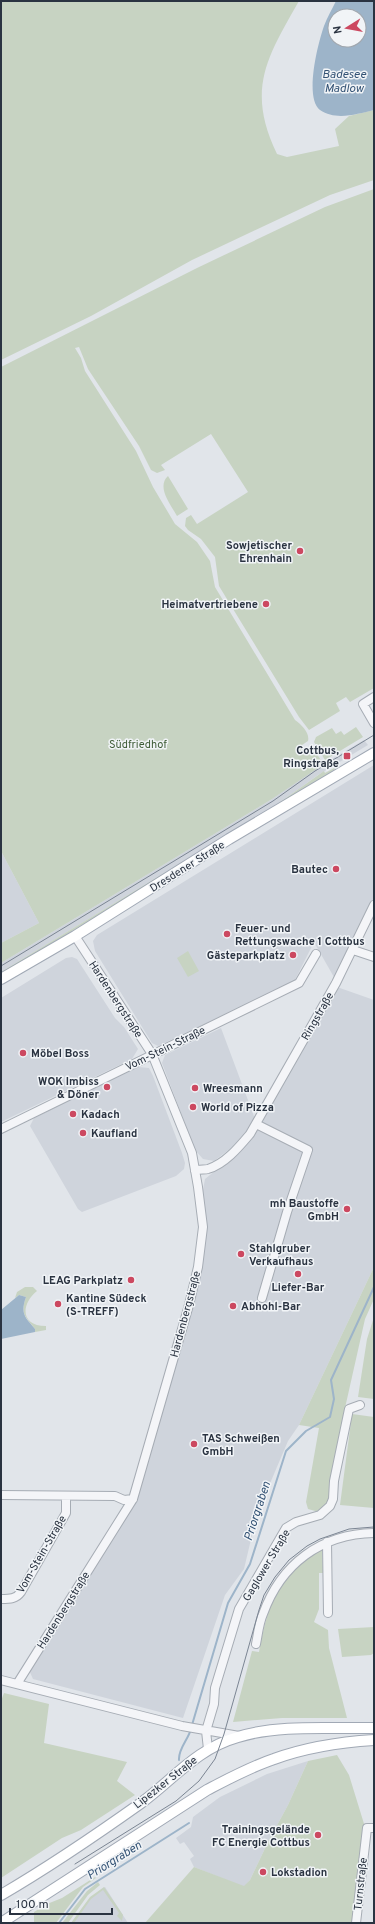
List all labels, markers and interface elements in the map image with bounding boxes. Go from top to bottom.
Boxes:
north arrow [327,8,367,48]
text: N [331,25,346,35]
water label: Badesee Madlow [322,67,367,97]
place label: Sowjetischer Ehrenhain [226,539,292,566]
marker: Sowjetischer Ehrenhain [295,546,305,556]
place label: Heimatvertriebene [161,598,258,612]
marker: Heimatvertriebene [261,599,271,609]
park label: Südfriedhof [109,738,167,752]
place label: Cottbus, Ringstraße [283,744,339,771]
marker: Cottbus, Ringstraße [342,751,352,761]
street label: Dresdener Straße [147,838,228,896]
place label: Bautec [291,863,328,877]
marker: Bautec [331,864,341,874]
place label: Feuer- und Rettungswache 1 Cottbus [235,922,365,949]
marker: Feuer- und Rettungswache 1 Cottbus [222,929,232,939]
place label: Gästeparkplatz [207,949,285,963]
marker: Gästeparkplatz [288,950,298,960]
street label: Hardenbergstraße [85,958,145,1041]
street label: Ringstraße [298,990,337,1043]
street label: Vom-Stein-Straße [123,1023,208,1074]
place label: Möbel Boss [31,1047,89,1061]
marker: Möbel Boss [18,1048,28,1058]
place label: WOK Imbiss & Döner [38,1075,99,1102]
marker: WOK Imbiss & Döner [102,1082,112,1092]
place label: Wreesmann [203,1082,263,1096]
marker: Wreesmann [190,1083,200,1093]
place label: World of Pizza [201,1101,274,1115]
marker: World of Pizza [188,1102,198,1112]
place label: Kadach [81,1108,120,1122]
marker: Kadach [68,1109,78,1119]
place label: Kaufland [91,1127,137,1141]
marker: Kaufland [78,1128,88,1138]
place label: mh Baustoffe GmbH [270,1197,339,1224]
marker: mh Baustoffe GmbH [342,1204,352,1214]
place label: Stahlgruber Verkaufhaus [249,1242,313,1269]
marker: Stahlgruber Verkaufhaus [236,1249,246,1259]
street label: Hardenbergstraße [168,1269,204,1359]
marker: Liefer-Bar [293,1269,303,1279]
place label: LEAG Parkplatz [43,1274,123,1288]
marker: LEAG Parkplatz [126,1275,136,1285]
place label: Liefer-Bar [272,1281,325,1295]
place label: Kantine Südeck (S-TREFF) [66,1292,147,1319]
marker: Kantine Südeck (S-TREFF) [53,1299,63,1309]
place label: Abhohl-Bar [241,1300,301,1314]
marker: Abhohl-Bar [228,1301,238,1311]
place label: TAS Schweißen GmbH [202,1432,280,1459]
marker: TAS Schweißen GmbH [189,1439,199,1449]
water label: Priorgraben [241,1479,275,1543]
street label: Vom-Stein-Straße [14,1513,70,1596]
street label: Gaglower Straße [240,1527,294,1604]
street label: Hardenbergstraße [34,1569,93,1652]
street label: Lipezker Straße [131,1753,200,1812]
place label: Trainingsgelände FC Energie Cottbus [212,1823,310,1850]
marker: Trainingsgelände FC Energie Cottbus [313,1830,323,1840]
water label: Priorgraben [84,1837,145,1884]
street label: Turnstraße [351,1857,371,1911]
place label: Lokstadion [271,1866,327,1880]
marker: Lokstadion [258,1867,268,1877]
scale bar [10,1890,112,1916]
text: 100 m [16,1897,49,1913]

